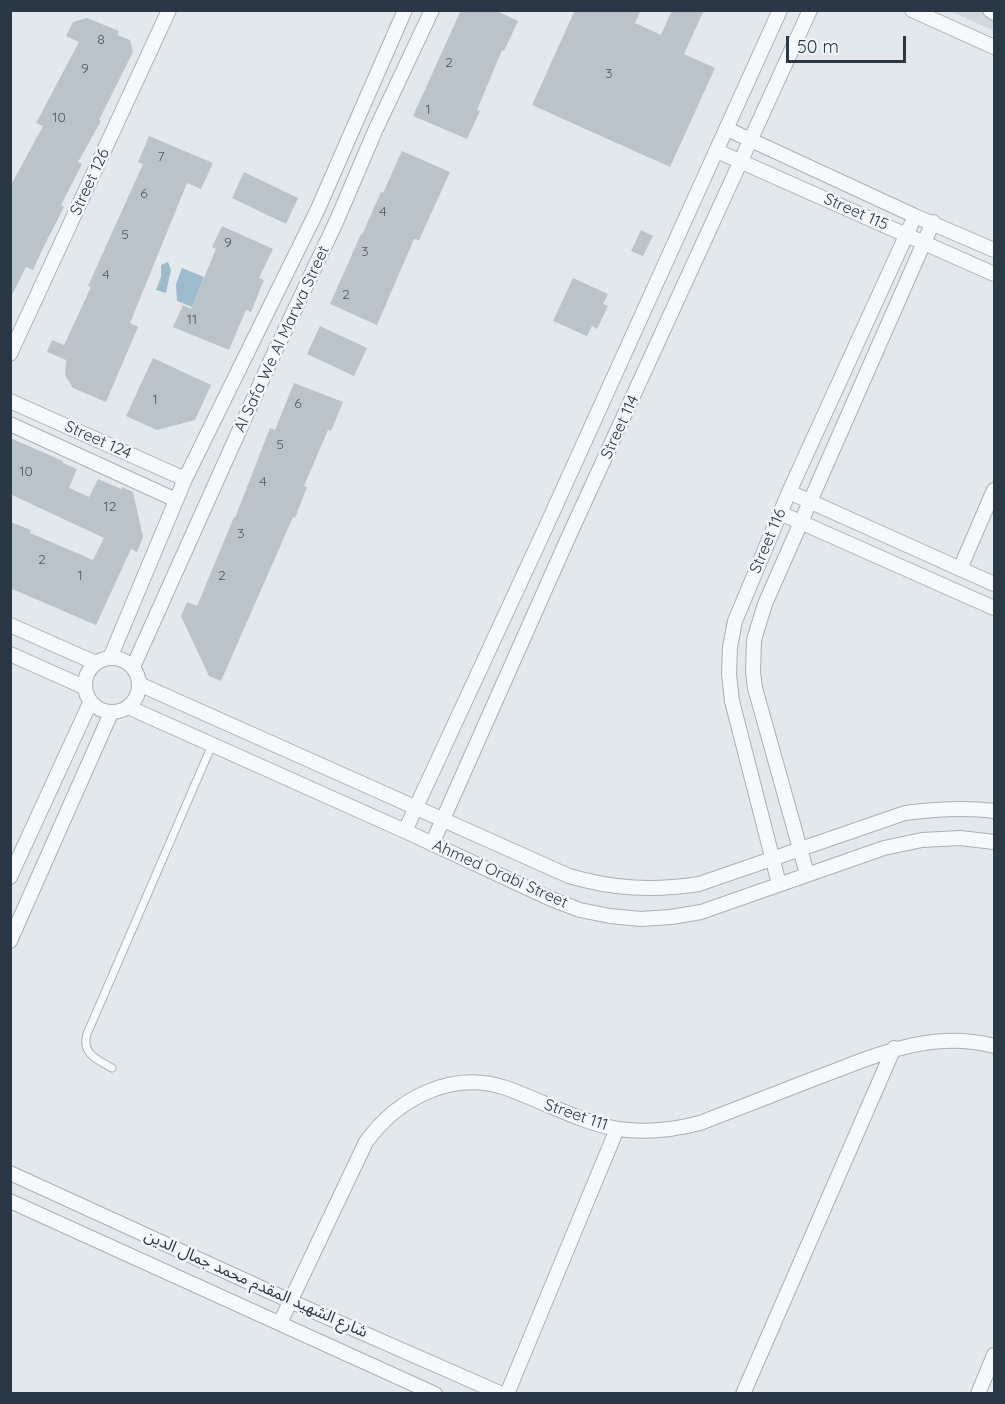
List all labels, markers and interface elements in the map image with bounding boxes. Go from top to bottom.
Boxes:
scale bar [789,24,909,62]
house number: 8 [97,32,105,48]
text: 50 m [797,35,839,58]
house number: 2 [445,55,453,71]
house number: 9 [81,61,89,77]
house number: 3 [605,66,613,82]
house number: 1 [425,102,431,118]
house number: 10 [52,110,66,126]
street label: Street 126 [66,146,114,218]
house number: 7 [157,149,165,165]
house number: 6 [140,186,148,202]
street label: Street 115 [821,189,891,235]
house number: 4 [379,204,387,220]
house number: 5 [121,227,129,243]
house number: 9 [224,235,232,251]
street label: Al Safa We Al Marwa Street [230,243,334,435]
house number: 3 [361,244,369,260]
house number: 4 [102,267,110,283]
house number: 2 [342,287,350,303]
house number: 11 [187,312,197,328]
house number: 1 [152,392,158,408]
street label: Street 114 [597,392,643,462]
house number: 6 [294,396,302,412]
street label: Street 124 [62,417,134,463]
house number: 5 [276,437,284,453]
house number: 10 [19,464,33,480]
house number: 4 [259,474,267,490]
house number: 12 [104,499,116,515]
street label: Street 116 [746,506,790,576]
house number: 3 [237,526,245,542]
house number: 2 [38,552,46,568]
house number: 1 [77,568,83,584]
house number: 2 [218,568,226,584]
street label: Ahmed Orabi Street [429,835,571,913]
street label: Street 111 [542,1095,610,1135]
street label: شارع الشهيد المقدم محمد جمال الدين [141,1226,371,1342]

